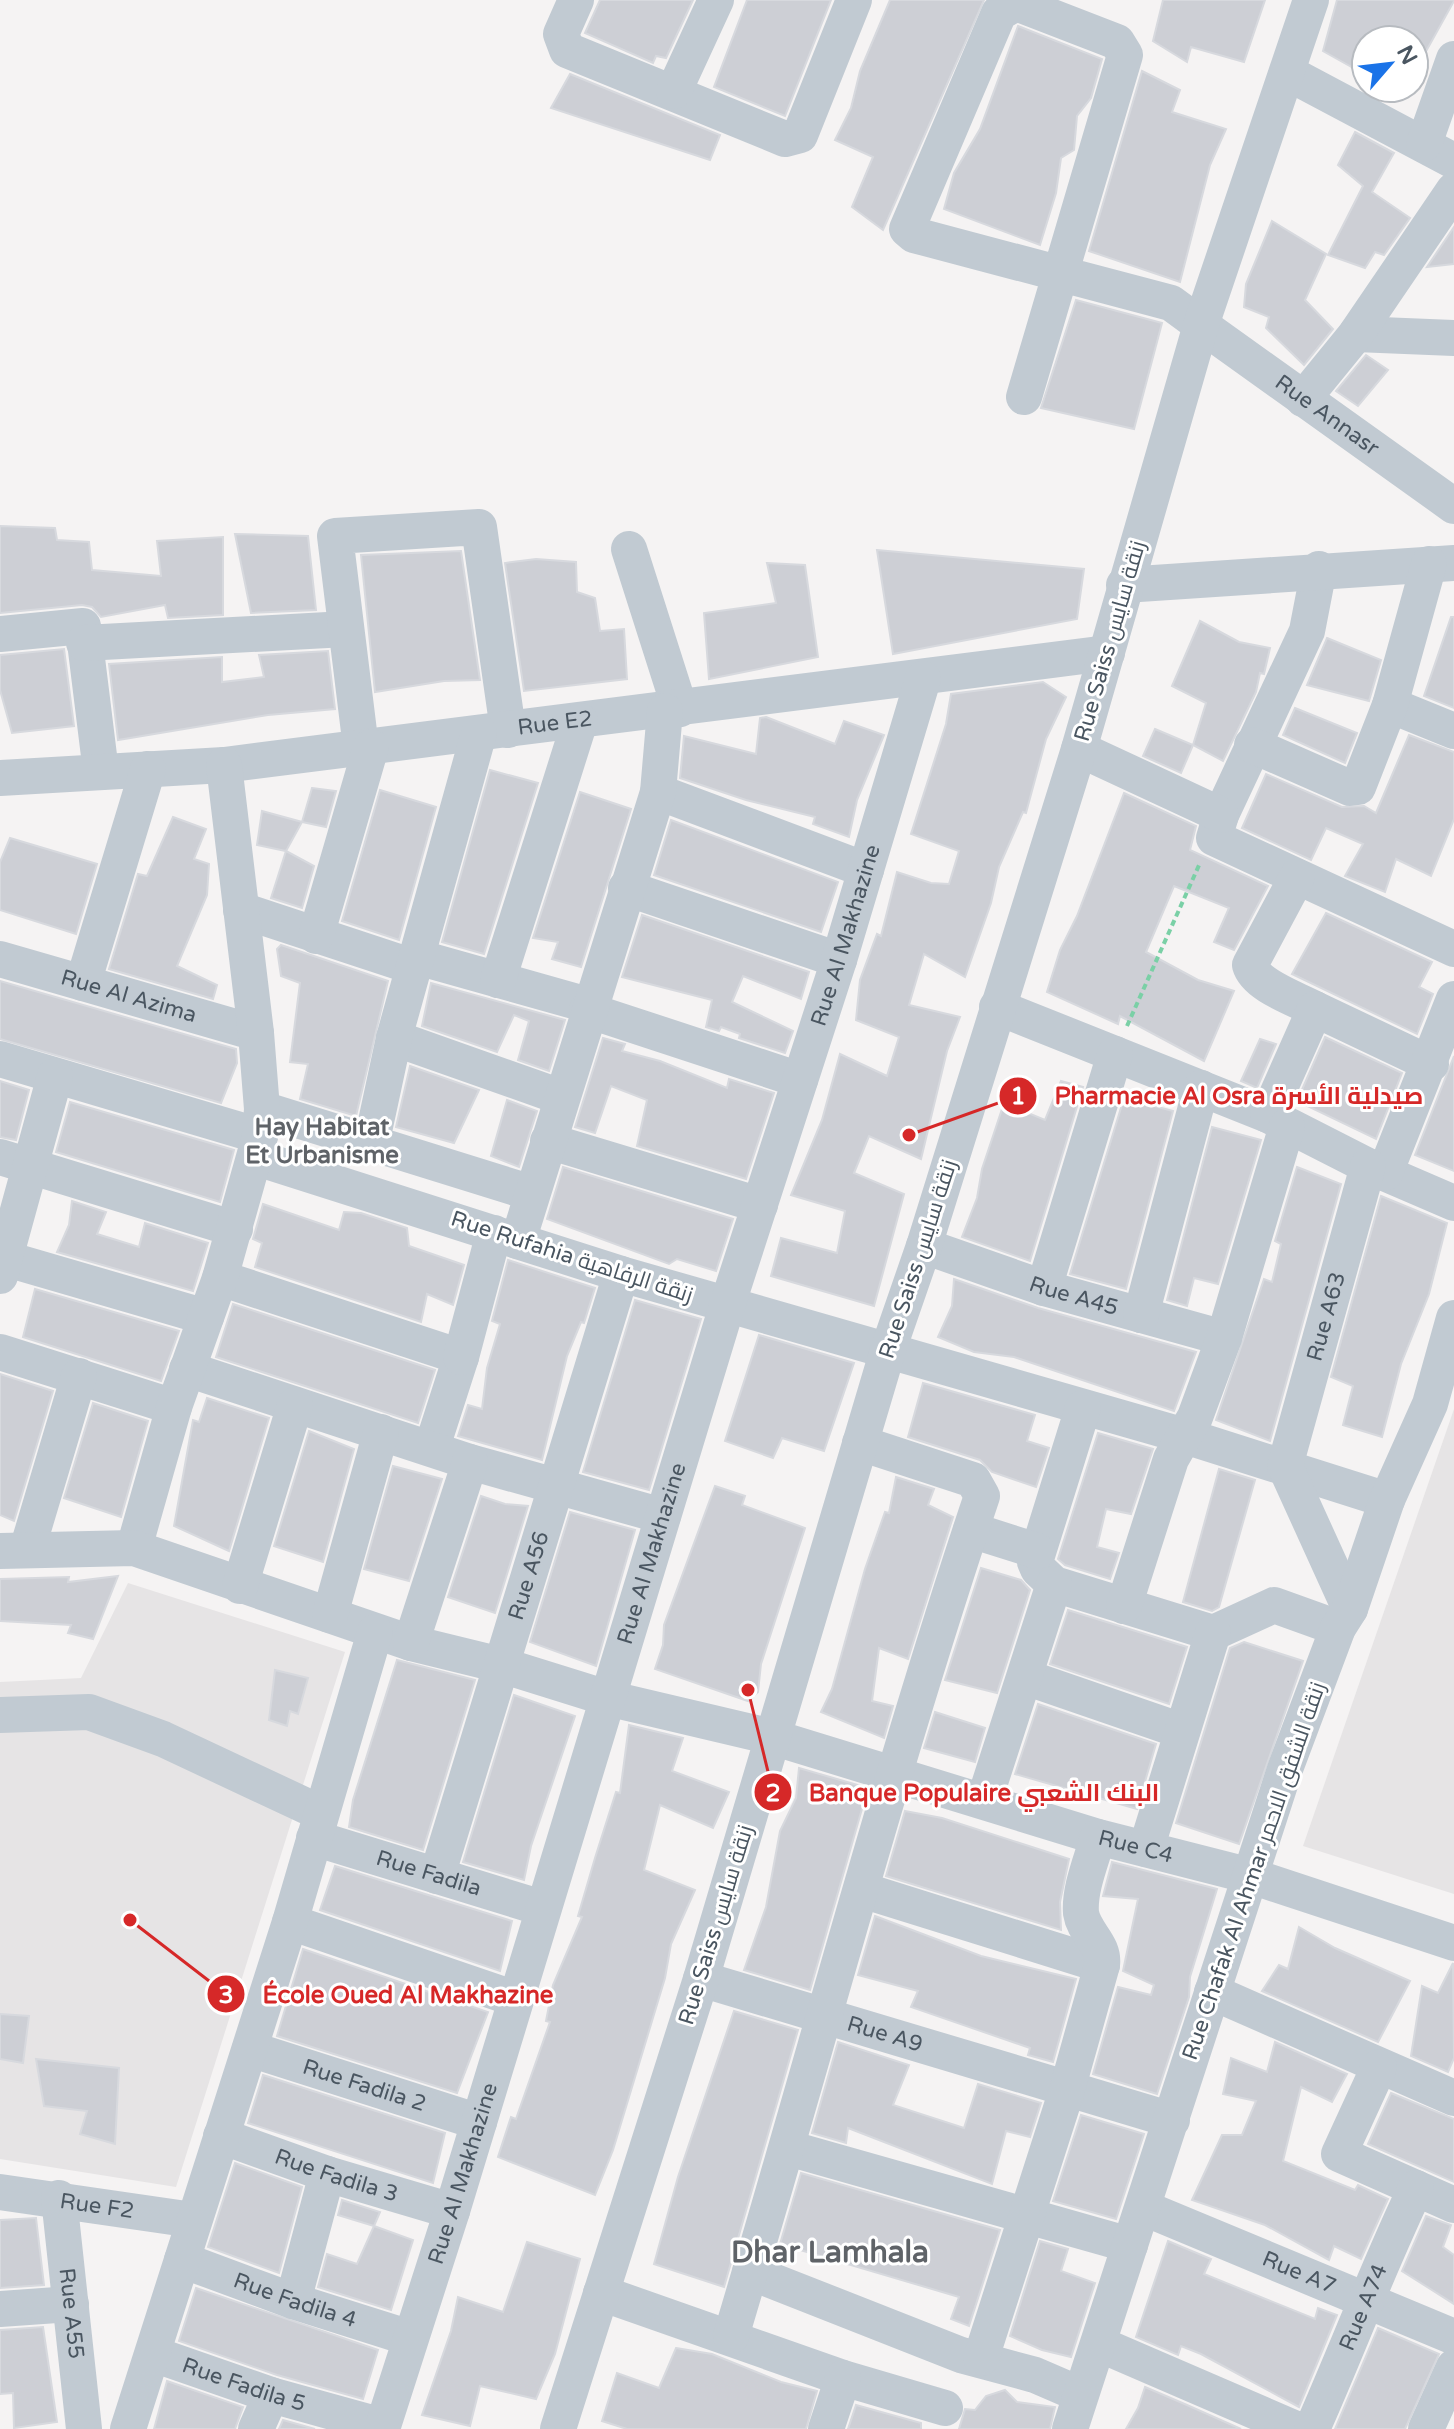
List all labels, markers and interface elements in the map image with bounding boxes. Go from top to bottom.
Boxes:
north arrow [1350,24,1430,104]
text: N [1391,41,1422,69]
street label: Rue Annasr [1270,369,1385,462]
street label: Rue Saiss زنقة سايس [1069,538,1151,744]
street label: Rue E2 [516,705,594,741]
street label: Rue Al Makhazine [805,842,886,1029]
street label: Rue Al Azima [58,964,200,1028]
callout: Pharmacie Al Osra صيدلية الأسرة [998,1072,1439,1120]
text: 1 [1010,1082,1026,1111]
text: Pharmacie Al Osra صيدلية الأسرة [1055,1082,1423,1111]
district label: Hay Habitat Et Urbanisme [245,1113,399,1170]
street label: Rue Saiss زنقة سايس [874,1156,962,1362]
street label: Rue Rufahia زنقة الرفاهية [448,1206,696,1308]
street label: Rue A63 [1302,1269,1351,1364]
street label: Rue A45 [1026,1271,1121,1321]
street label: Rue Al Makhazine [612,1460,692,1648]
street label: Rue A56 [503,1528,555,1623]
street label: Rue Chafak Al Ahmar زنقة الشفق الاحمر [1177,1678,1331,2064]
callout: Banque Populaire البنك الشعبي [753,1768,1175,1816]
text: 2 [765,1779,781,1808]
text: Banque Populaire البنك الشعبي [809,1779,1159,1812]
street label: Rue Saiss زنقة سايس [673,1822,759,2028]
street label: Rue C4 [1095,1825,1176,1869]
street label: Rue Fadila [373,1845,484,1902]
callout: École Oued Al Makhazine [206,1970,569,2018]
text: École Oued Al Makhazine [263,1980,554,2010]
text: 3 [218,1981,234,2010]
street label: Rue A9 [844,2010,926,2058]
street label: Rue Fadila 2 [299,2054,429,2117]
street label: Rue Al Makhazine [423,2080,503,2268]
street label: Rue Fadila 3 [271,2143,401,2207]
street label: Rue F2 [58,2188,136,2224]
district label: Dhar Lamhala [731,2234,929,2271]
street label: Rue A7 [1258,2246,1340,2299]
street label: Rue A74 [1334,2260,1393,2355]
street label: Rue A55 [54,2267,89,2360]
street label: Rue Fadila 4 [230,2267,360,2333]
street label: Rue Fadila 5 [179,2352,308,2417]

